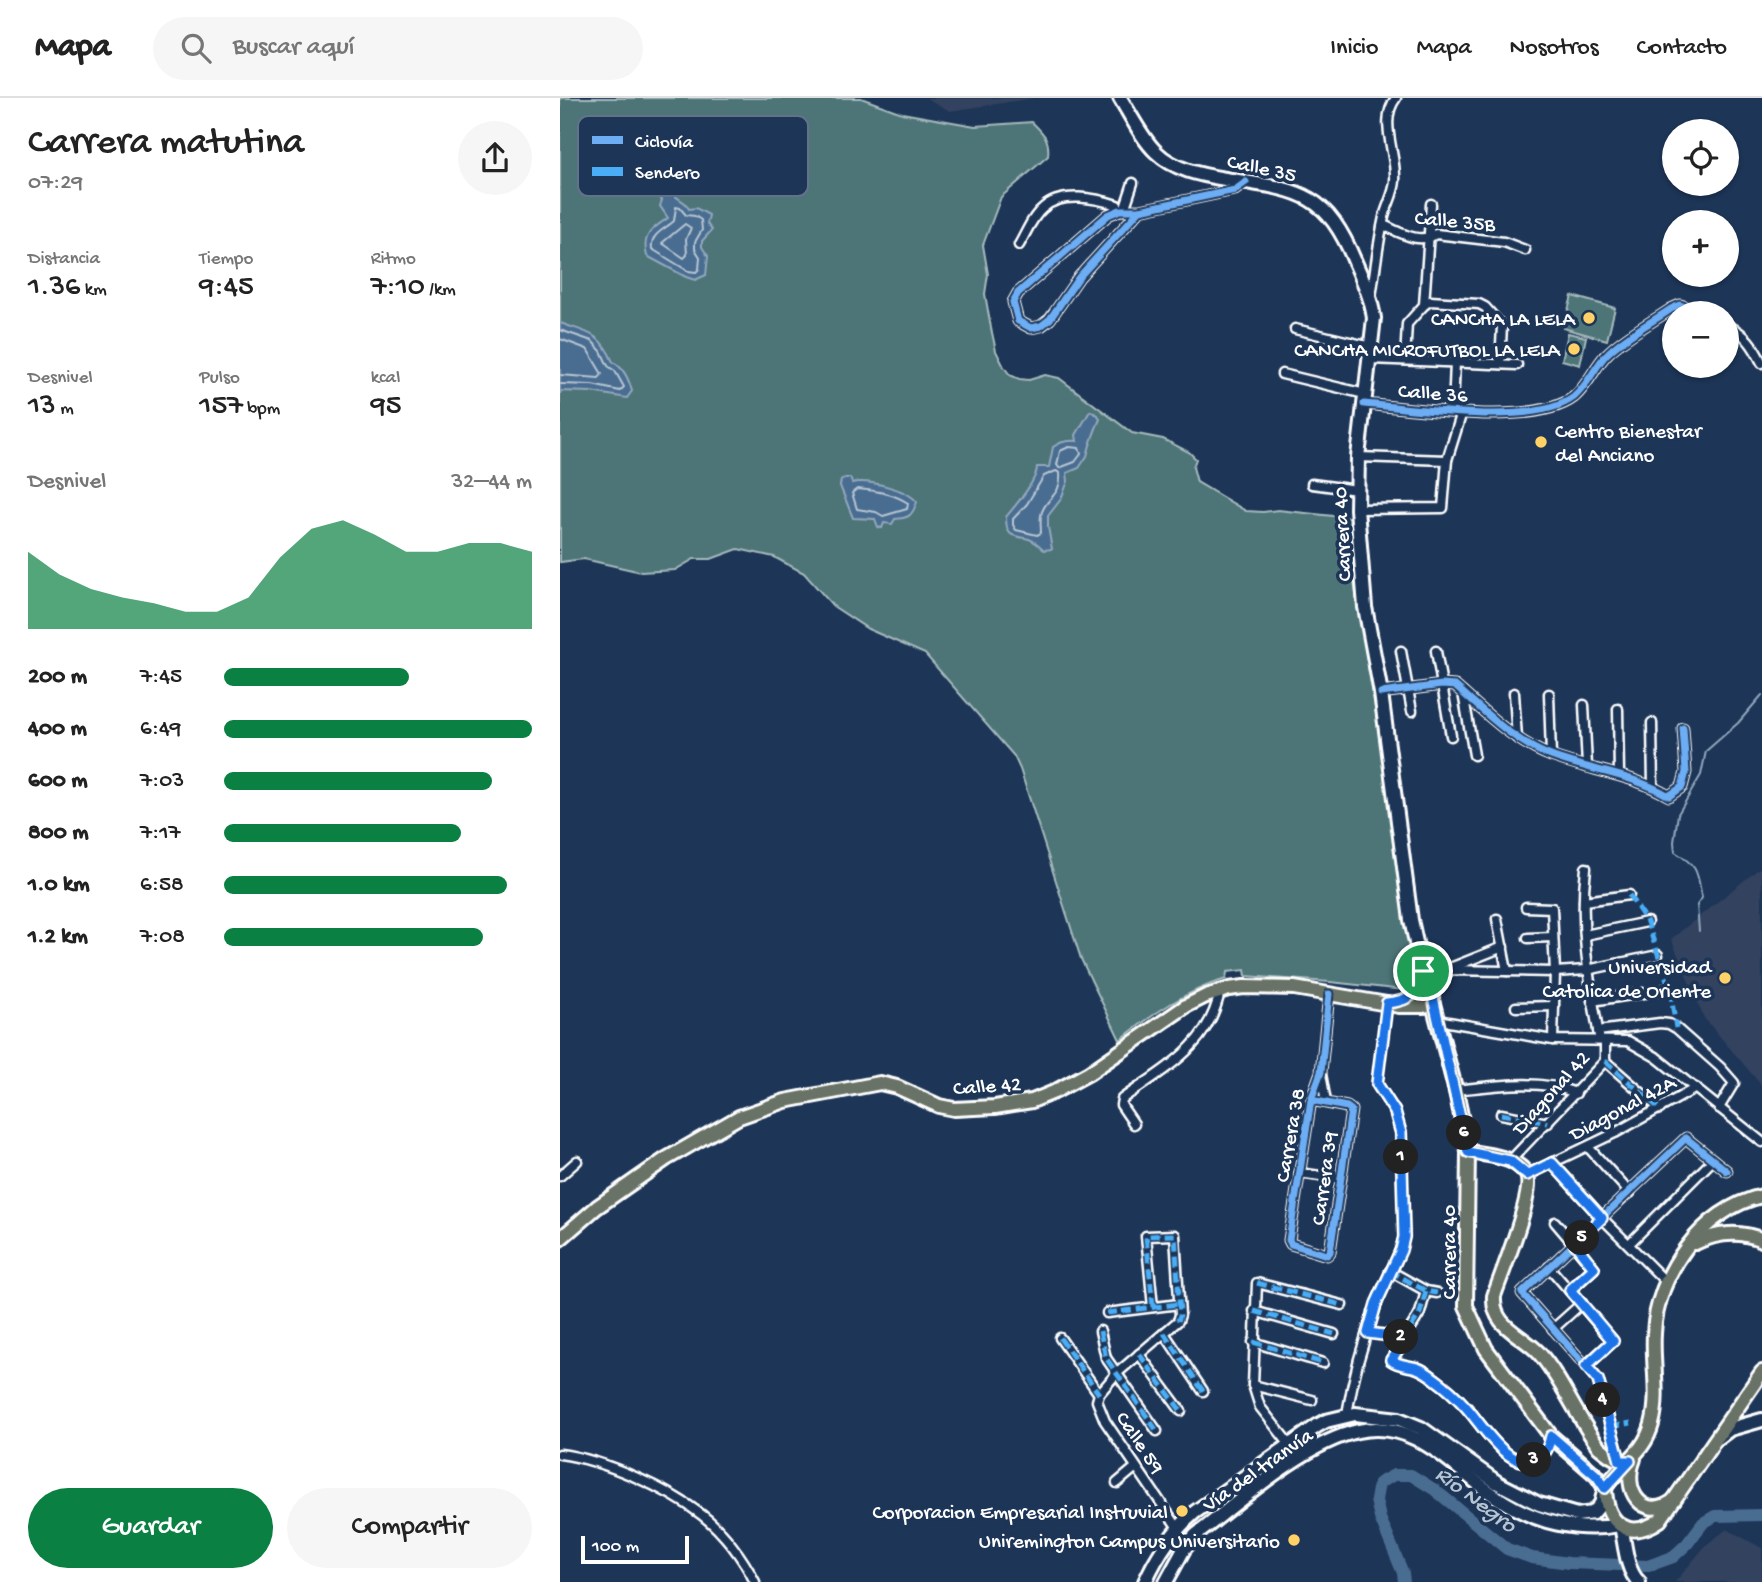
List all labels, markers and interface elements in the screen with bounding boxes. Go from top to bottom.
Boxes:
search box [153,17,643,80]
text: Mapa [35,29,111,67]
icon: search [177,29,215,67]
text: Buscar aquí [233,33,354,64]
text: Inicio [1330,34,1378,63]
text: Mapa [1416,34,1472,63]
text: Nosotros [1510,34,1599,63]
text: Contacto [1637,34,1727,63]
legend [578,116,808,196]
map controls [1662,119,1739,378]
button: locate [1662,119,1739,196]
button: share [458,121,532,195]
text: Carrera matutina [28,122,304,166]
text: Ciclovía [635,132,694,155]
street label: Calle 35 [1224,151,1298,190]
text: Sendero [635,163,700,186]
text: 07:29 [28,170,83,197]
street label: Calle 35B [1413,208,1497,240]
button: + [1662,210,1739,287]
text: Distancia [28,248,100,271]
text: Tiempo [199,248,253,271]
text: Ritmo [371,248,416,271]
text: 1.36 [28,271,80,306]
text: 9:45 [199,271,254,306]
text: 7:10 [371,271,425,306]
text: km [80,279,107,302]
text: /km [425,279,456,302]
button: − [1662,301,1739,378]
place label: CANCHA LA LELA [1431,309,1577,334]
marker: CANCHA LA LELA [1581,310,1597,326]
place label: CANCHA MICROFUTBOL LA LELA [1294,340,1562,365]
marker: CANCHA MICROFUTBOL LA LELA [1566,341,1582,357]
text: Desnivel [28,367,93,390]
text: Pulso [199,367,240,390]
text: kcal [371,367,400,390]
street label: Calle 36 [1397,381,1469,410]
text: 13 [28,390,56,425]
text: 157 [199,390,243,425]
text: 95 [371,390,401,425]
text: m [56,398,74,421]
text: bpm [243,398,280,421]
place label: Centro Bienestar del Anciano [1555,421,1703,470]
marker: Centro Bienestar del Anciano [1533,434,1549,450]
text: Desnivel [28,469,106,496]
text: 32–44 m [451,469,532,496]
street label: Carrera 40 [1330,486,1359,582]
text: 200 m [28,664,87,691]
text: 7:45 [140,664,182,691]
text: 400 m [28,716,87,743]
text: 6:49 [140,716,181,743]
text: 600 m [28,768,88,795]
text: 7:03 [140,768,184,795]
text: 800 m [28,820,89,847]
text: 7:17 [140,820,180,847]
text: 1.0 km [28,872,90,899]
text: 6:58 [140,872,184,899]
text: 1.2 km [28,924,88,951]
text: 7:08 [140,924,185,951]
pin [1393,941,1453,1001]
icon: arrive [1404,952,1442,990]
place label: Universidad Catolica de Oriente [1543,957,1713,1006]
marker: Universidad Catolica de Oriente [1717,970,1733,986]
street label: Diagonal 42 [1507,1047,1597,1143]
street label: Diagonal 42A [1565,1071,1682,1149]
street label: Calle 42 [952,1074,1022,1103]
street label: Carrera 38 [1272,1087,1313,1185]
pin: 6 [1446,1116,1482,1150]
text: 6 [1459,1121,1468,1144]
street label: Carrera 39 [1308,1130,1345,1227]
pin: 1 [1384,1140,1418,1174]
text: 1 [1397,1145,1404,1168]
street label: Carrera 40 [1439,1205,1464,1299]
pin: 5 [1564,1220,1600,1256]
text: 5 [1577,1226,1587,1249]
pin: 2 [1384,1320,1418,1354]
text: 2 [1396,1325,1405,1348]
pin: 4 [1586,1382,1620,1418]
text: 4 [1598,1388,1607,1411]
street label: Calle 59 [1108,1408,1168,1480]
street label: Vía del tranvía [1198,1424,1320,1520]
pin: 3 [1516,1442,1552,1478]
text: 3 [1529,1448,1538,1471]
water label: Río Negro [1429,1462,1522,1541]
button: Guardar [28,1488,273,1568]
button: Compartir [287,1488,532,1568]
place label: Corporacion Empresarial Instruvial [872,1502,1168,1527]
marker: Corporacion Empresarial Instruvial [1174,1503,1190,1519]
place label: Uniremington Campus Universitario [979,1531,1280,1556]
marker: Uniremington Campus Universitario [1286,1532,1302,1548]
scale bar [581,1533,690,1565]
text: 100 m [592,1536,639,1559]

